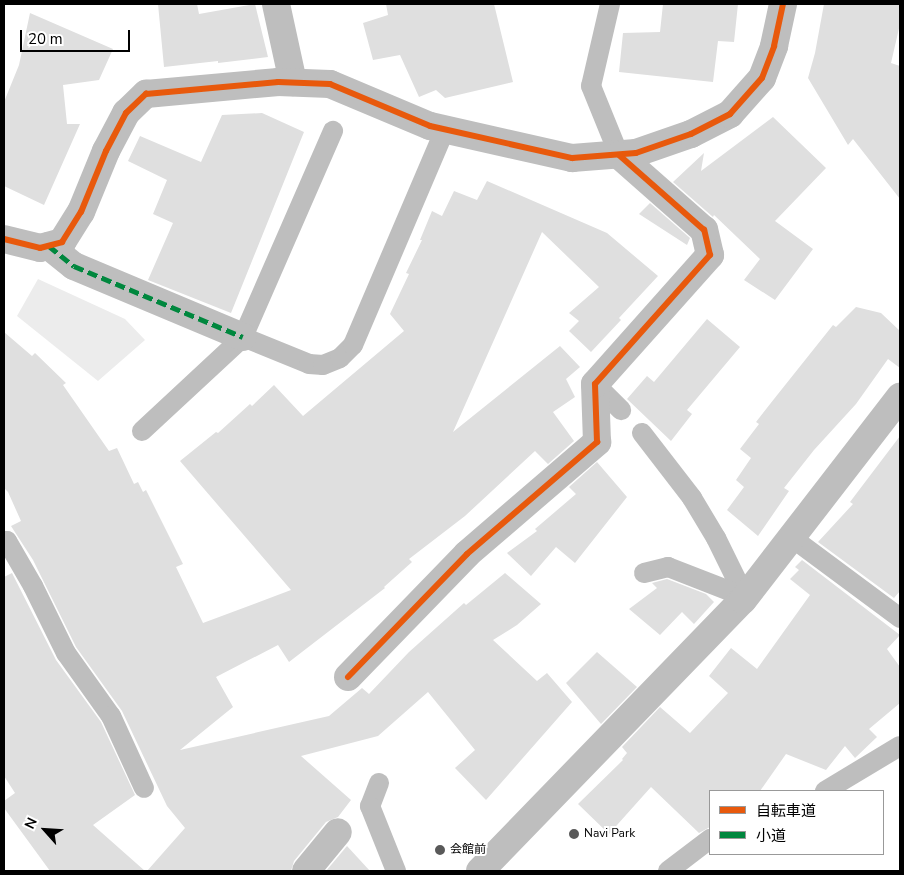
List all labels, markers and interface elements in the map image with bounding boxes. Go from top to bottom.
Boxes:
scale bar [22,20,132,52]
text: 20 m [28,29,63,49]
legend [709,790,884,855]
text: 自転車道 [756,801,816,821]
north arrow [20,805,70,855]
text: N [20,814,42,832]
text: 小道 [756,826,786,846]
place label: Navi Park [584,827,635,841]
marker: Navi Park [568,828,580,840]
place label: 会館前 [450,843,486,857]
marker: 会館前 [434,844,446,856]

